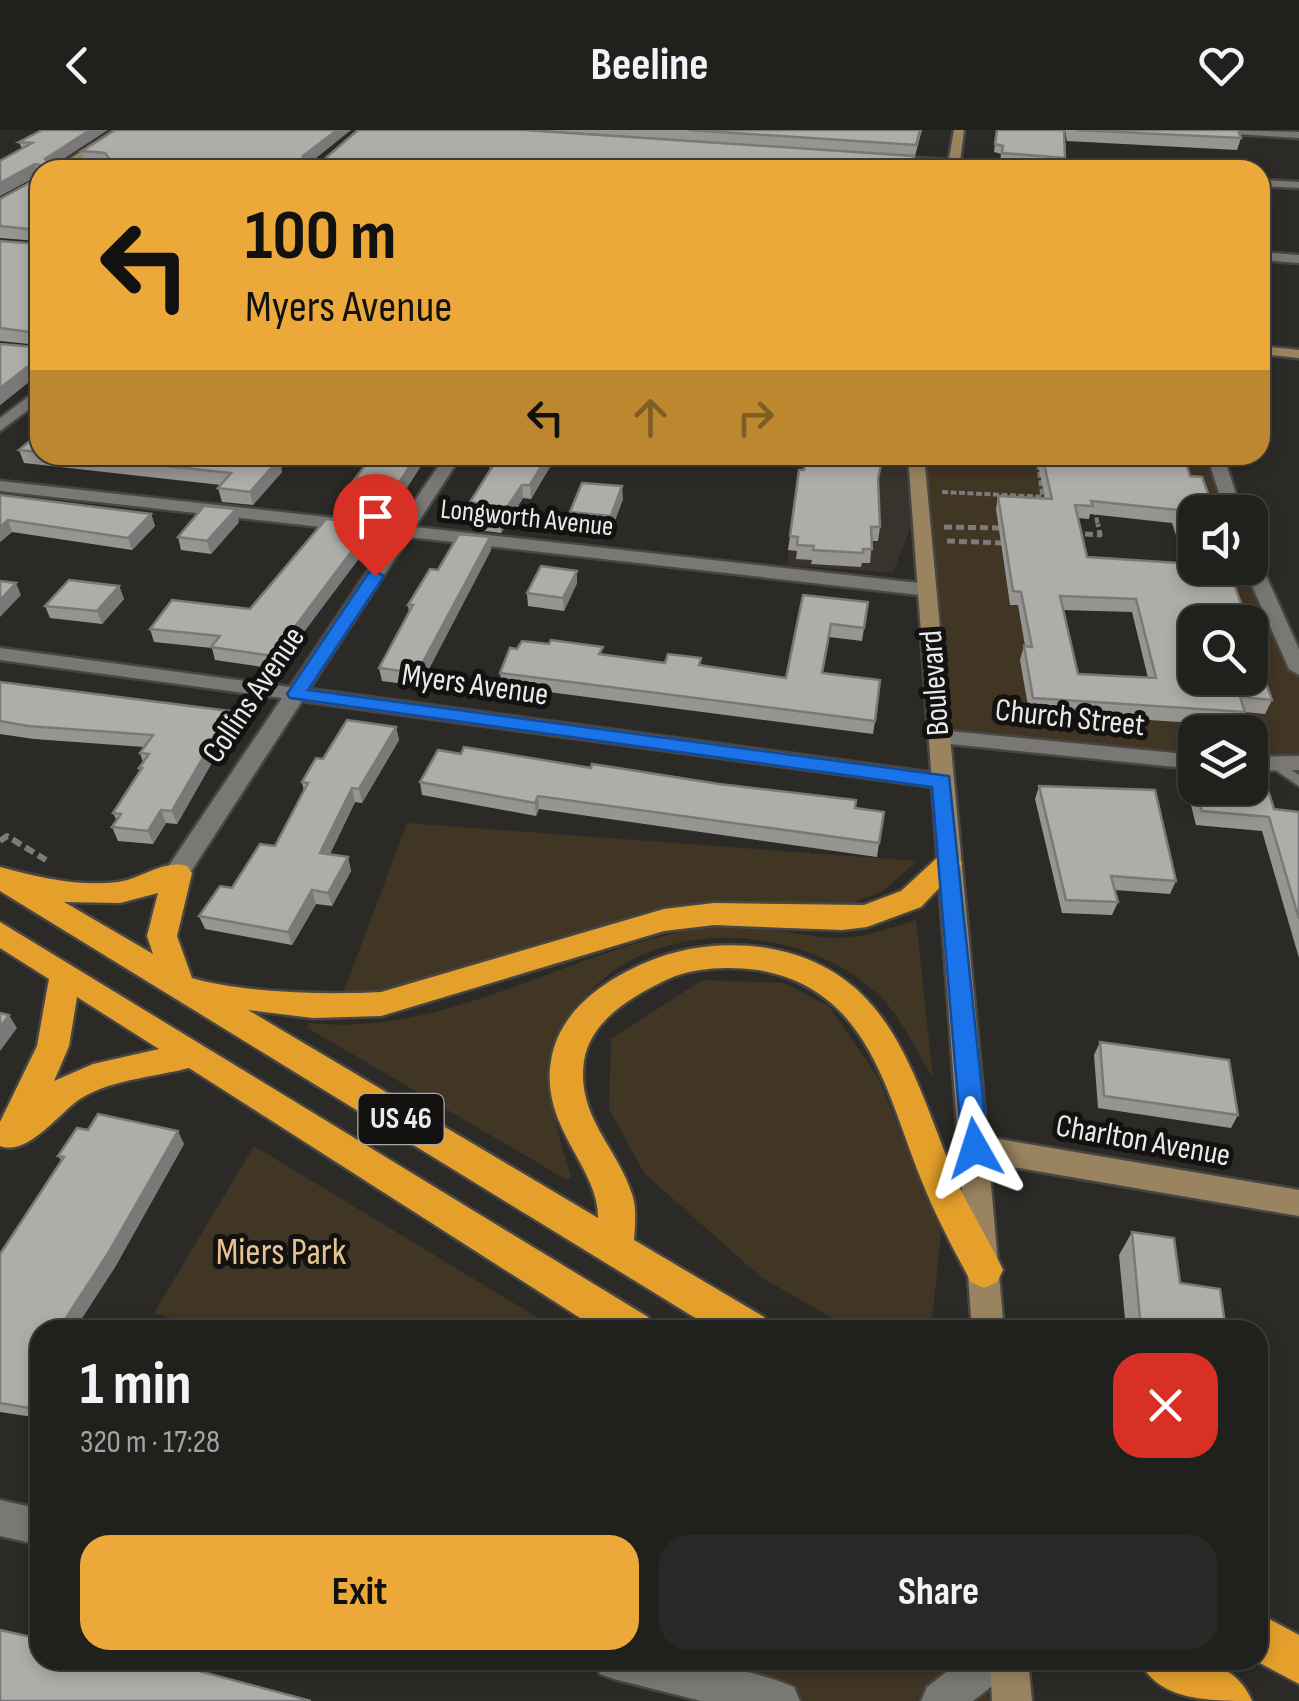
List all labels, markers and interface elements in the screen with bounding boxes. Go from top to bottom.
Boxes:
icon: back [50,38,105,93]
text: Beeline [591,38,708,93]
icon: heart [1194,38,1249,93]
text: 100 m [245,195,396,279]
icon: left [80,200,210,330]
text: Myers Avenue [245,280,452,335]
icon: left [518,390,573,445]
icon: ahead [623,390,678,445]
icon: right [728,390,783,445]
pin [333,474,418,577]
icon: arrive [348,489,403,544]
street label: Longworth Avenue [439,493,615,543]
map controls [1178,495,1268,805]
button: sound [1178,495,1268,585]
button: search [1178,605,1268,695]
street label: Collins Avenue [194,620,314,770]
street label: Boulevard [912,629,958,737]
street label: Myers Avenue [399,655,551,715]
street label: Church Street [993,691,1147,745]
button: layers [1178,715,1268,805]
road number: US 46 [358,1094,444,1144]
position arrow [923,1096,1027,1200]
street label: Charlton Avenue [1053,1106,1233,1176]
park label: Miers Park [216,1230,347,1275]
text: 1 min [80,1349,192,1421]
button: close [1113,1353,1218,1458]
text: 320 m · 17:28 [80,1423,220,1462]
button: Exit [80,1535,639,1650]
button: Share [659,1535,1218,1650]

